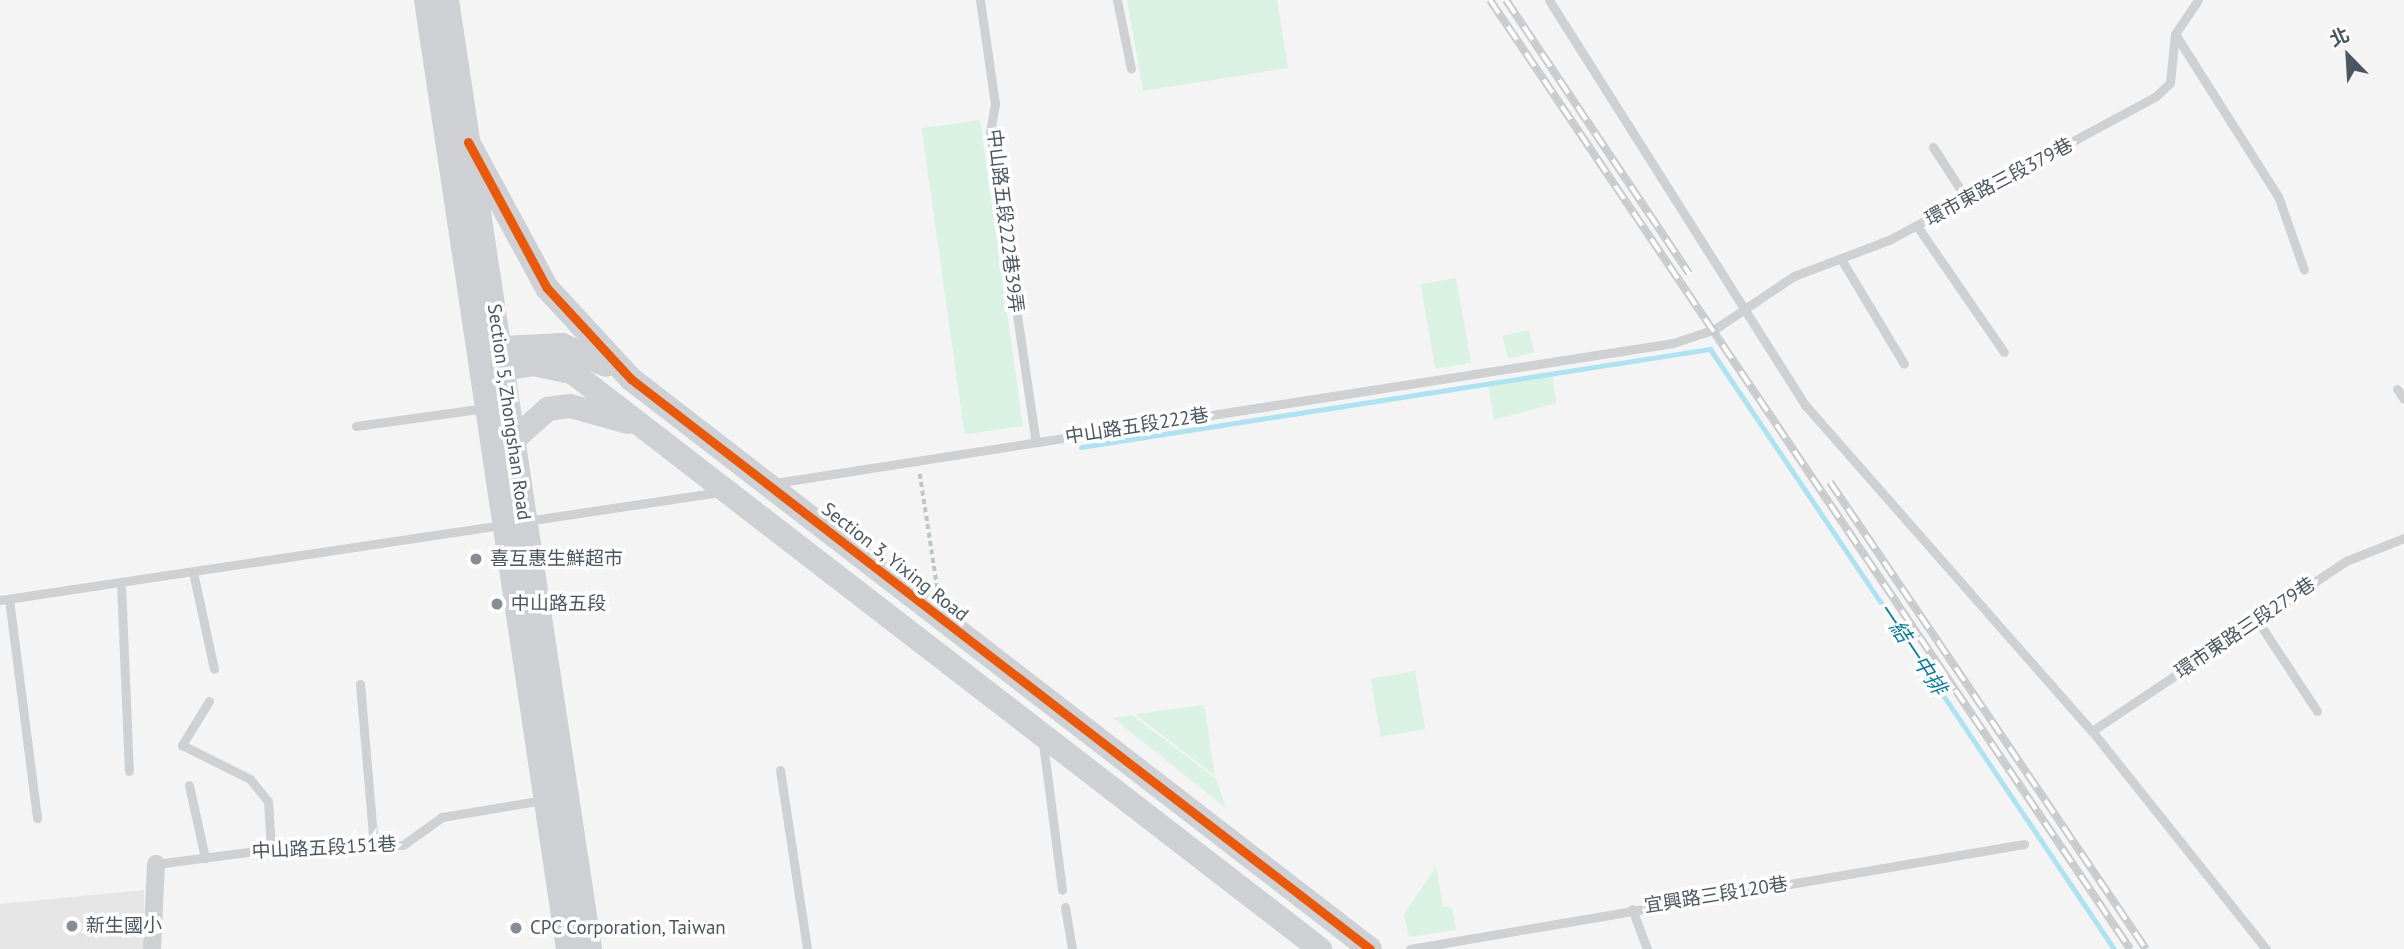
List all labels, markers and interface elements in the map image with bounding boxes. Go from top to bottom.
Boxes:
north arrow [2313,21,2383,91]
text: 北 [2326,22,2353,52]
street label: 中山路五段222巷39弄 [982,128,1028,314]
street label: 環市東路三段379巷 [1921,133,2077,231]
street label: Section 5, Zhongshan Road [482,301,536,523]
street label: 中山路五段222巷 [1064,403,1210,449]
street label: Section 3, Yixing Road [816,497,974,627]
place label: 喜互惠生鮮超市 [490,548,623,570]
marker: 喜互惠生鮮超市 [468,551,484,567]
street label: 環市東路三段279巷 [2171,573,2319,683]
place label: 中山路五段 [511,593,606,615]
marker: 中山路五段 [489,596,505,612]
water label: 一結一中排 [1872,598,1952,700]
street label: 中山路五段151巷 [251,833,397,863]
street label: 宜興路三段120巷 [1643,872,1789,918]
place label: 新生國小 [86,915,162,937]
place label: CPC Corporation, Taiwan [530,917,729,939]
marker: 新生國小 [64,918,80,934]
marker: CPC Corporation, Taiwan [508,920,524,936]

